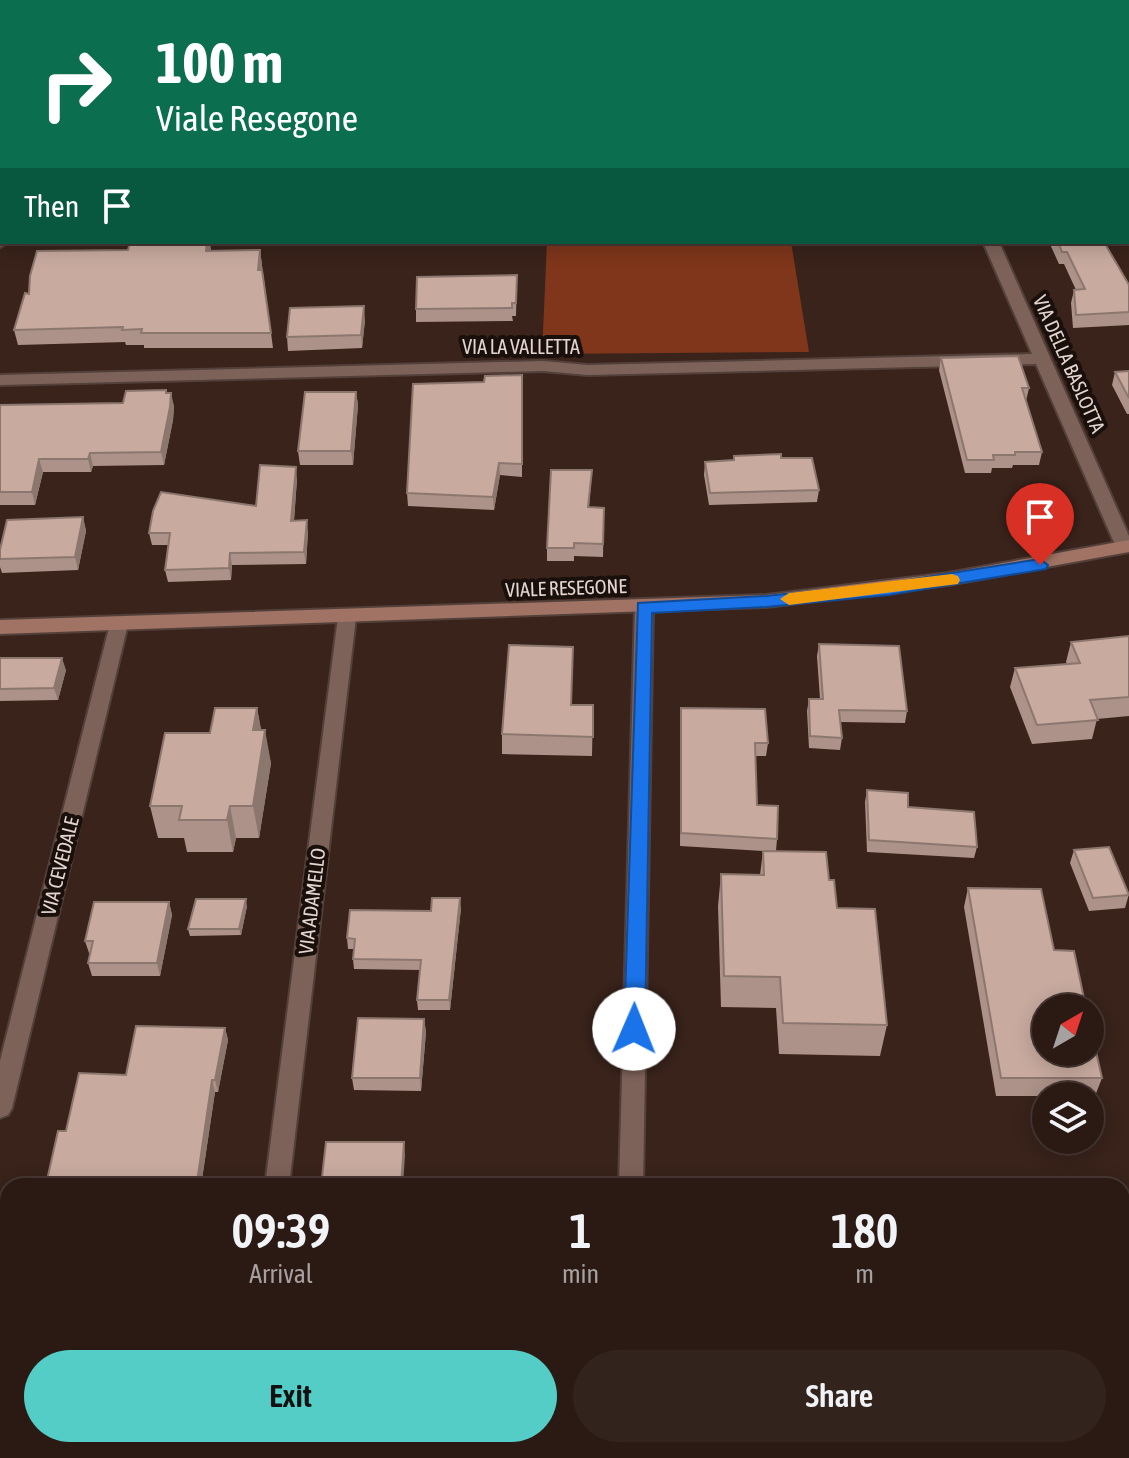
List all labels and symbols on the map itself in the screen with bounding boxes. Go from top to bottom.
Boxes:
street label: VIA DELLA BASLOTTA [1029,291,1110,436]
street label: VIA LA VALLETTA [462,335,580,358]
pin [1006,483,1074,565]
street label: VIALE RESEGONE [505,574,628,601]
street label: VIA CEVEDALE [36,814,83,917]
street label: VIA ADAMELLO [294,846,329,955]
position arrow [592,987,676,1071]
north arrow [1032,994,1104,1066]

